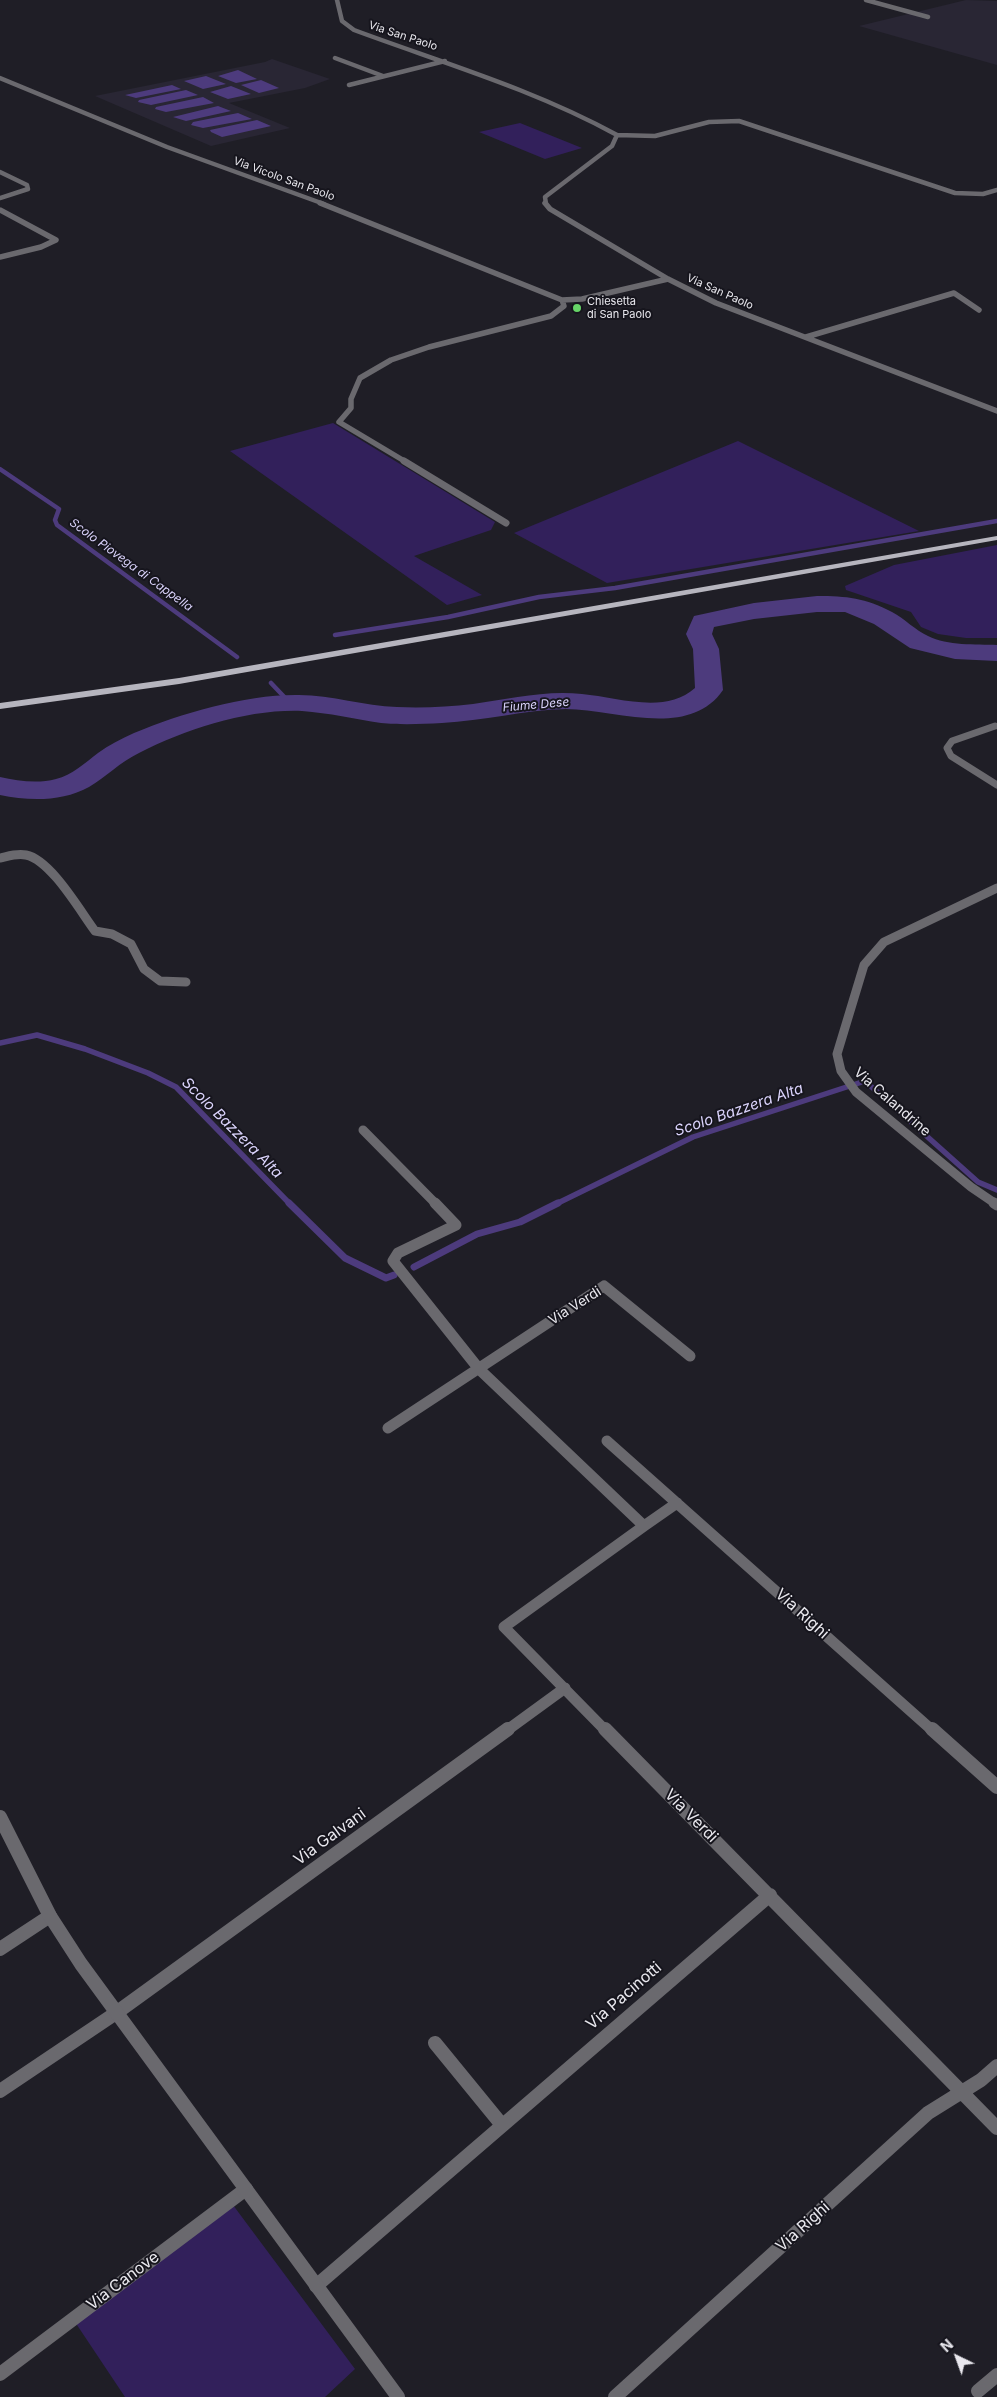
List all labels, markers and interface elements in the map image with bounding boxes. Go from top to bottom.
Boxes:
street label: Via San Paolo [367,19,439,53]
street label: Via Vicolo San Paolo [232,155,336,203]
street label: Via San Paolo [685,271,755,313]
place label: Chiesetta di San Paolo [587,295,651,321]
marker: Chiesetta di San Paolo [571,302,583,314]
water label: Scolo Piovega di Cappella [67,515,195,615]
water label: Fiume Dese [502,695,570,715]
street label: Via Calandrine [850,1064,934,1140]
water label: Scolo Bazzera Alta [178,1074,286,1182]
water label: Scolo Bazzera Alta [672,1080,806,1140]
street label: Via Verdi [546,1283,604,1329]
street label: Via Righi [771,1585,833,1643]
street label: Via Verdi [660,1785,722,1847]
street label: Via Galvani [290,1804,370,1870]
street label: Via Pacinotti [582,1958,666,2034]
street label: Via Righi [772,2198,834,2256]
street label: Via Canove [83,2248,163,2314]
north arrow [932,2332,982,2382]
text: N [937,2336,956,2355]

